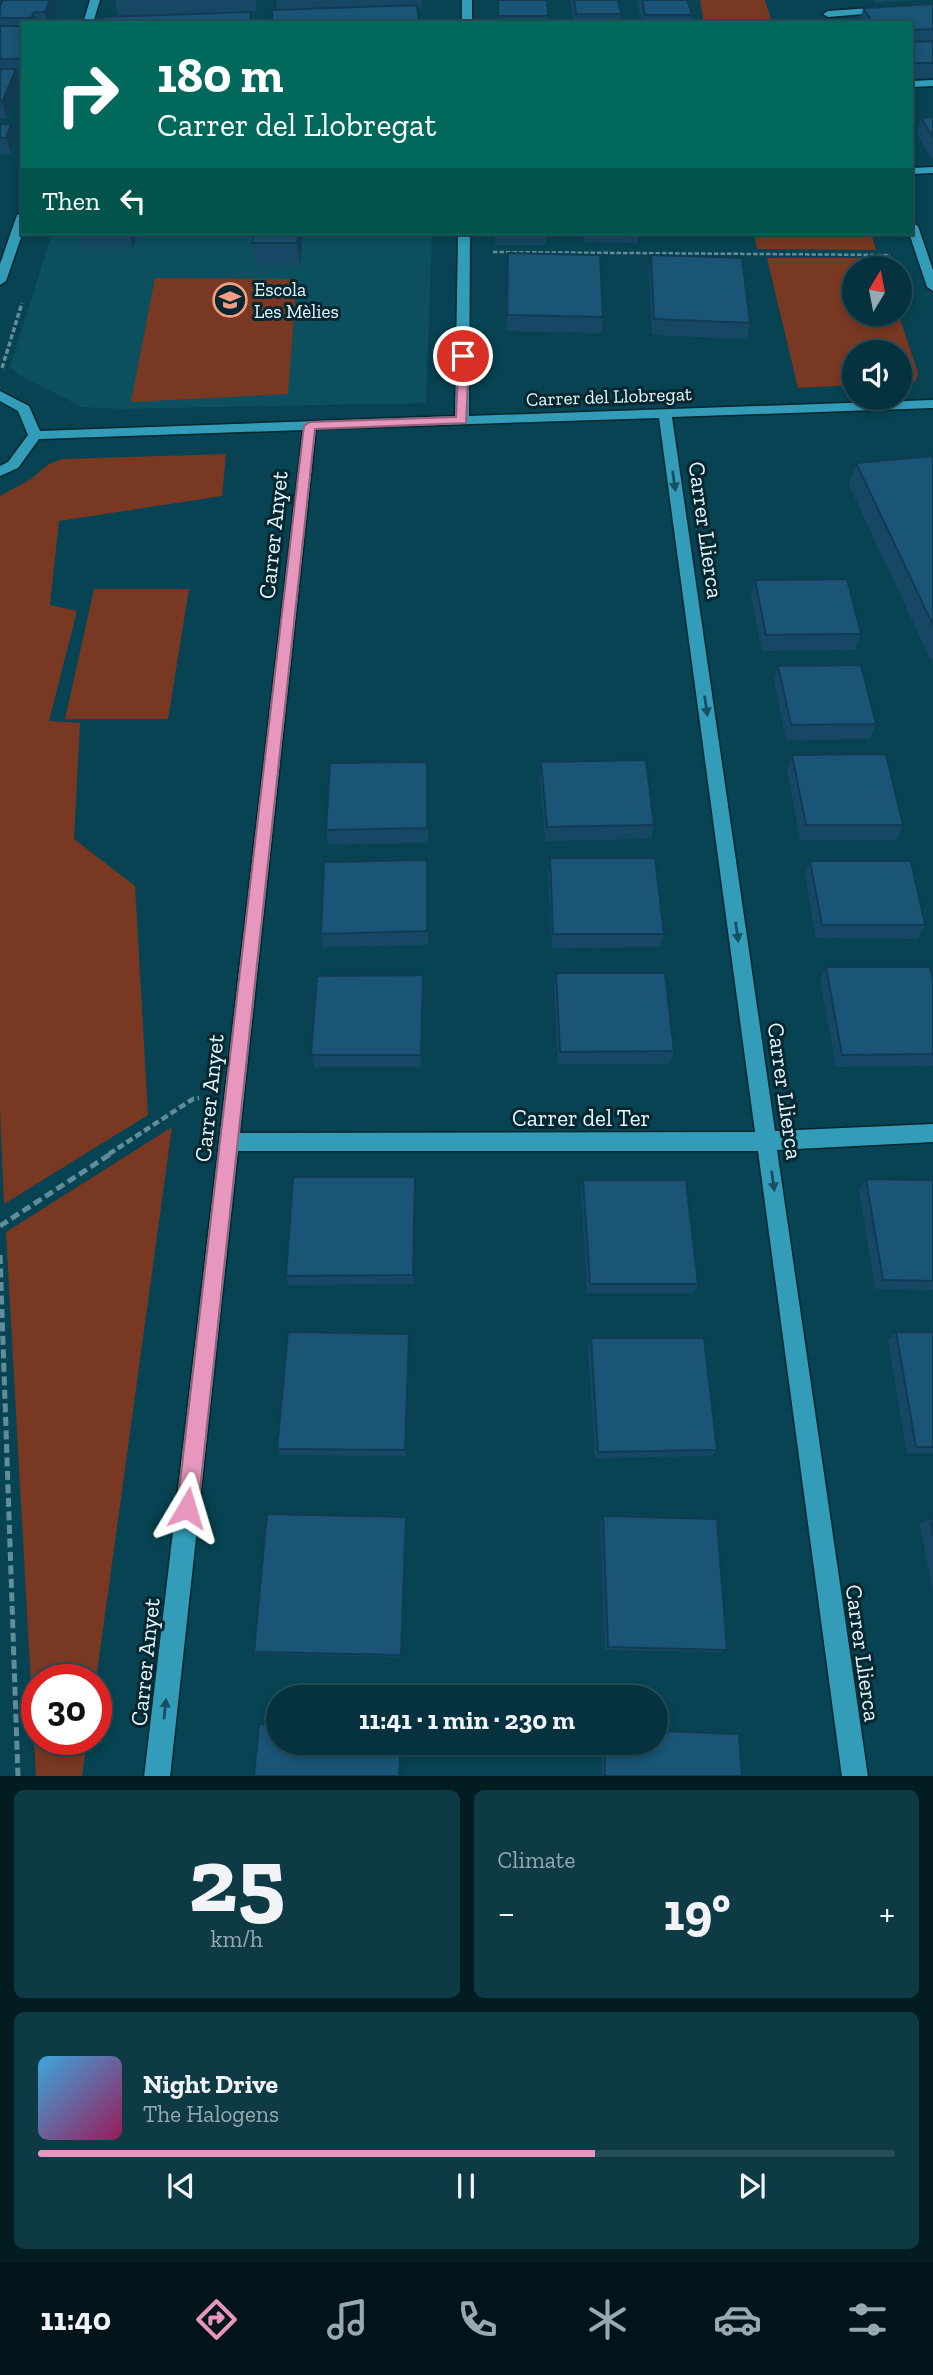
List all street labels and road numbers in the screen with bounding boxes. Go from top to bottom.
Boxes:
street label: Carrer del Llobregat [526,382,692,411]
street label: Carrer Llierca [683,460,729,600]
street label: Carrer Anyet [252,469,294,600]
street label: Carrer Llierca [762,1021,808,1161]
street label: Carrer Anyet [188,1032,230,1163]
street label: Carrer del Ter [512,1104,650,1132]
street label: Carrer Llierca [840,1583,886,1723]
street label: Carrer Anyet [124,1596,166,1727]

